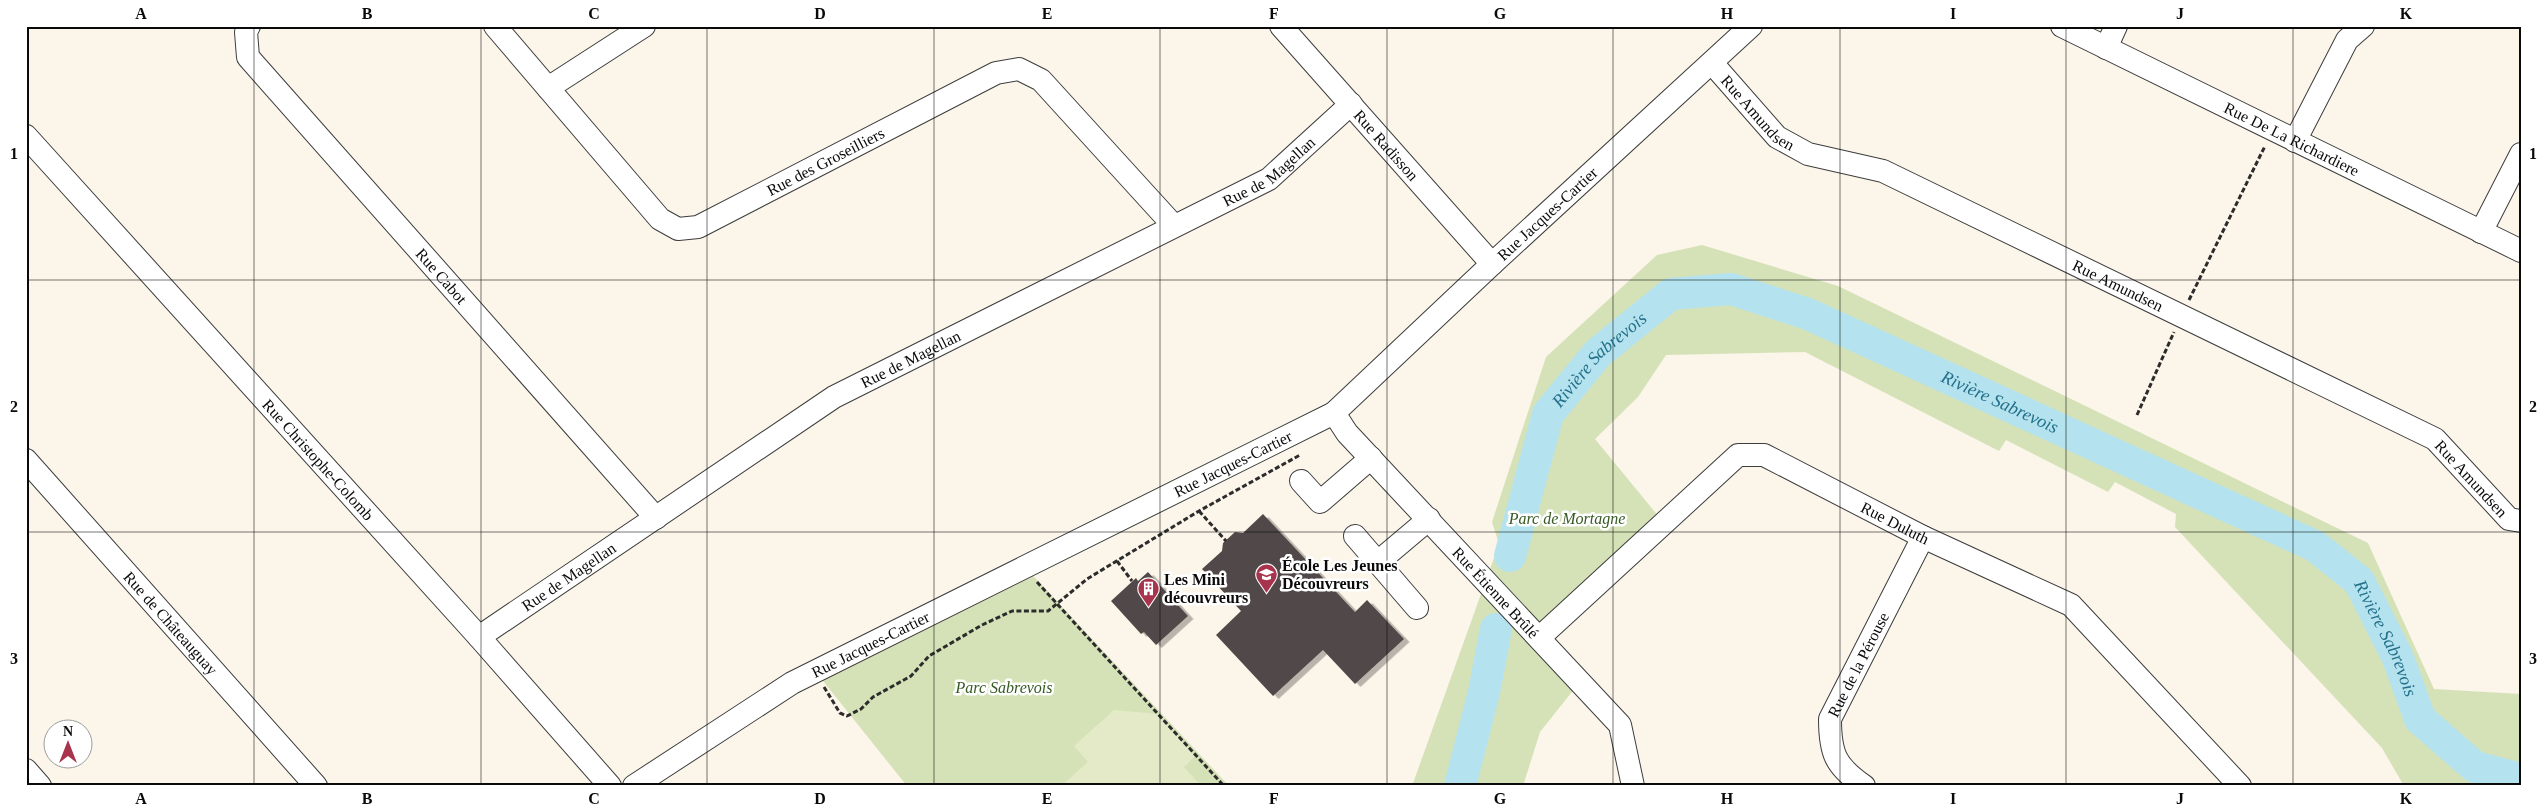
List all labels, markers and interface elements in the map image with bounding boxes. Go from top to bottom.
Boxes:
text: A [135,5,147,22]
text: B [362,5,373,22]
text: C [588,5,600,22]
text: D [814,5,826,22]
text: E [1042,5,1052,22]
text: F [1269,5,1279,22]
text: G [1494,5,1507,22]
text: H [1721,5,1734,22]
text: I [1950,5,1956,22]
text: J [2176,5,2184,22]
text: K [2400,5,2413,22]
street label: Rue Amundsen [1718,72,1797,154]
street label: Rue De La Richardiere [2221,99,2362,179]
street label: Rue Radisson [1350,107,1422,184]
street label: Rue des Groseilliers [764,124,887,199]
street label: Rue de Magellan [1220,134,1318,210]
text: 1 [10,145,18,162]
text: 1 [2529,145,2537,162]
street label: Rue Jacques-Cartier [1494,163,1601,264]
street label: Rue Cabot [412,245,471,308]
street label: Rue Amundsen [2070,256,2166,315]
water label: Rivière Sabrevois [1547,308,1650,412]
street label: Rue de Magellan [858,327,963,391]
water label: Rivière Sabrevois [1937,366,2062,437]
street label: Rue Christophe-Colomb [259,396,377,524]
text: 2 [10,398,18,415]
text: 2 [2529,398,2537,415]
street label: Rue Jacques-Cartier [1171,427,1295,500]
street label: Rue Amundsen [2431,437,2511,521]
street label: Rue Duluth [1858,499,1932,548]
park label: Parc de Mortagne [1508,510,1625,528]
street label: Rue de Magellan [519,539,619,615]
street label: Rue Étienne Brûlé [1449,544,1542,642]
place label: École Les Jeunes Découvreurs [1282,556,1398,592]
school or university icon: École Les Jeunes Découvreurs [1254,562,1278,593]
street label: Rue de Châteauguay [120,568,221,679]
place label: Les Mini découvreurs [1164,571,1248,606]
building icon: Les Mini découvreurs [1136,576,1160,607]
water label: Rivière Sabrevois [2350,576,2421,699]
street label: Rue Jacques-Cartier [809,608,933,681]
street label: Rue de la Pérouse [1825,609,1892,720]
text: 3 [10,650,18,667]
text: 3 [2529,650,2537,667]
park label: Parc Sabrevois [954,679,1053,696]
north arrow [42,720,92,770]
text: N [63,724,73,739]
text: A [135,790,147,807]
text: B [362,790,373,807]
text: C [588,790,600,807]
text: D [814,790,826,807]
text: E [1042,790,1052,807]
text: F [1269,790,1279,807]
text: G [1494,790,1507,807]
text: H [1721,790,1734,807]
text: I [1950,790,1956,807]
text: J [2176,790,2184,807]
text: K [2400,790,2413,807]

